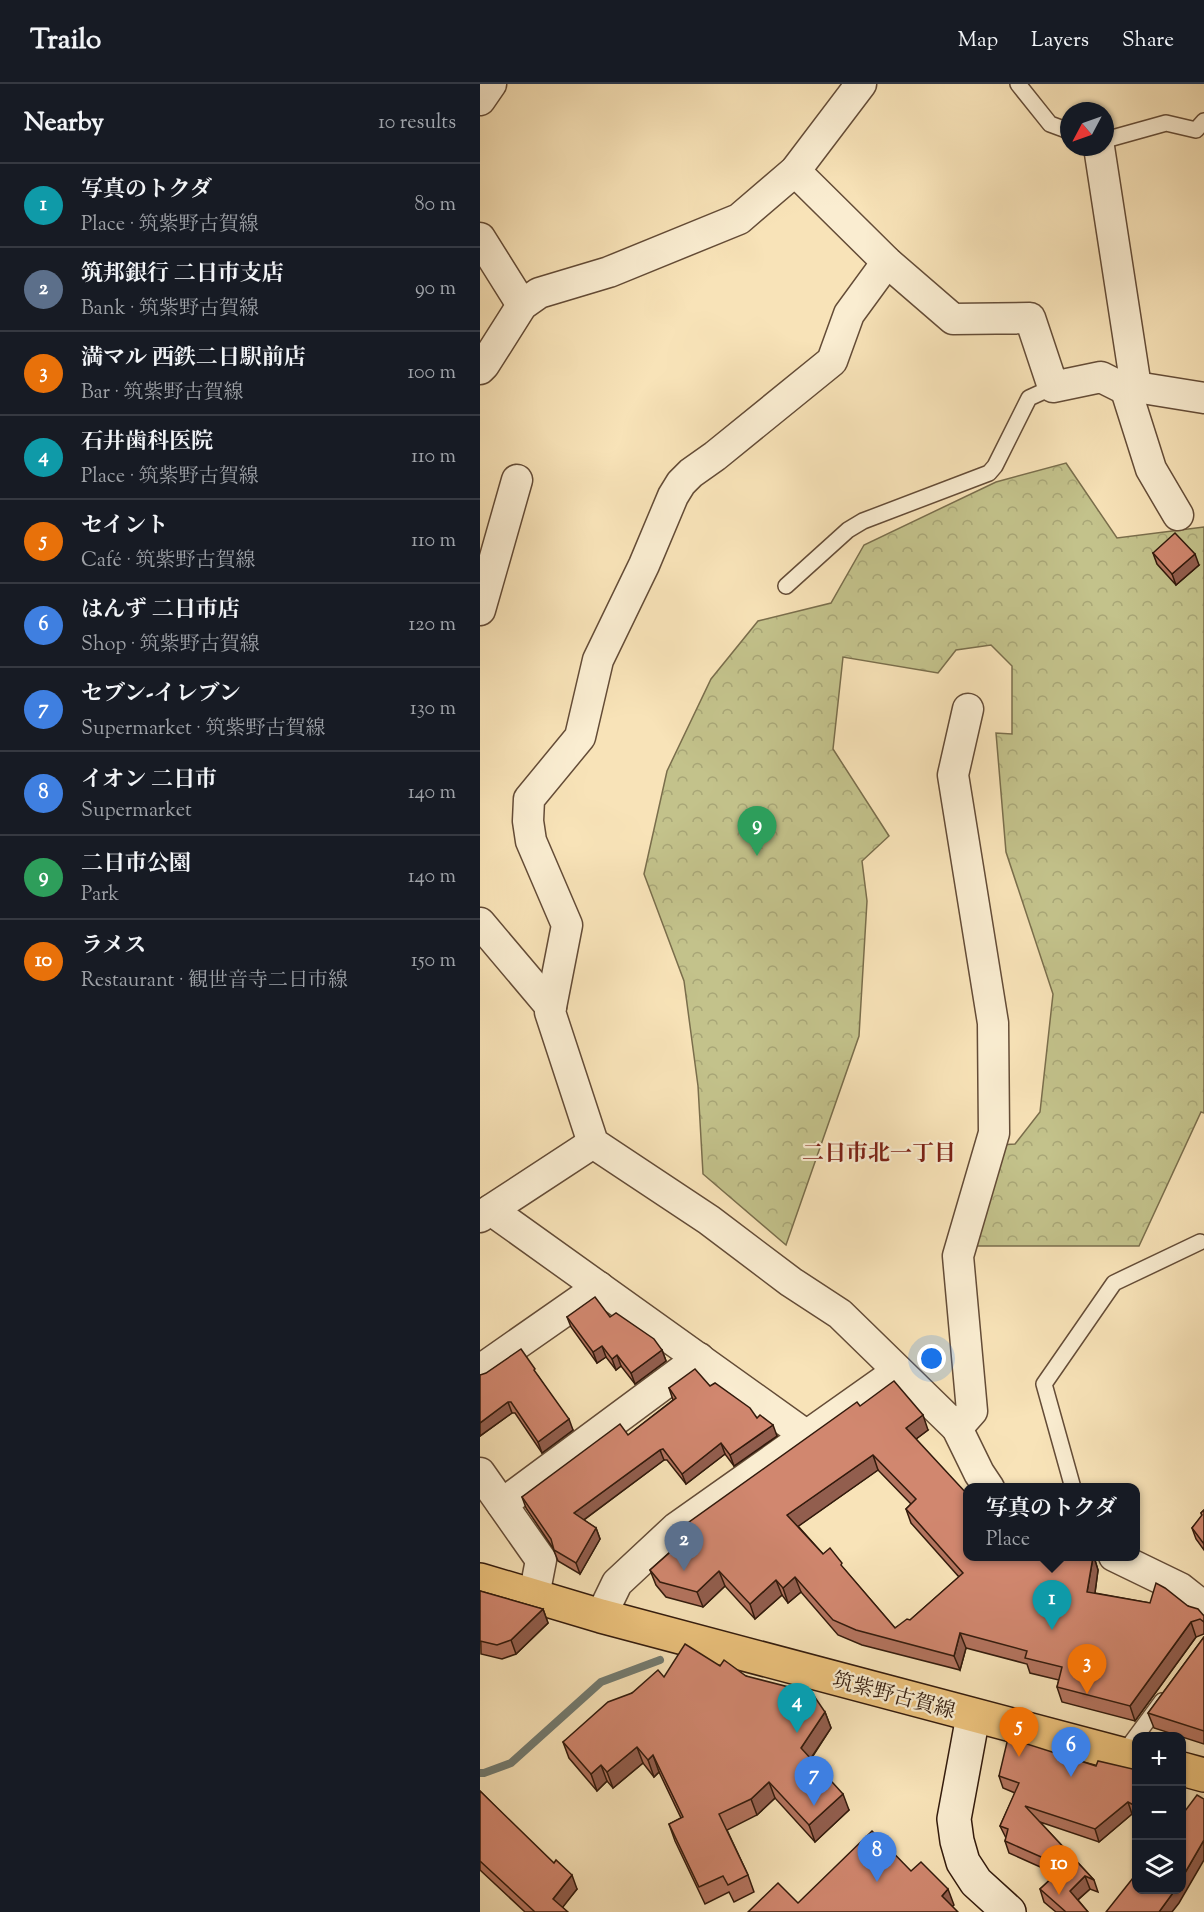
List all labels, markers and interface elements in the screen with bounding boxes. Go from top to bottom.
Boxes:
text: Trailo [30,21,101,61]
text: Map [958,26,998,56]
text: Layers [1031,26,1089,56]
text: Share [1122,26,1174,56]
north arrow [1060,102,1114,156]
text: Nearby [24,105,104,142]
text: 10 results [378,109,456,138]
text: 写真のトクダ [81,175,212,207]
text: 1 [40,191,47,220]
text: 80 m [415,191,456,220]
text: Place · 筑紫野古賀線 [81,211,259,240]
text: 筑邦銀行 二日市支店 [81,259,284,291]
text: 2 [39,275,48,304]
text: 90 m [415,275,456,304]
text: Bank · 筑紫野古賀線 [81,295,259,324]
text: 満マル 西鉄二日駅前店 [81,343,306,375]
text: 3 [39,359,48,388]
text: 100 m [407,359,456,388]
text: Bar · 筑紫野古賀線 [81,379,244,408]
text: 石井歯科医院 [81,427,213,459]
text: 4 [38,443,49,472]
text: 110 m [411,443,456,472]
text: Place · 筑紫野古賀線 [81,463,259,492]
text: セイント [81,511,168,543]
text: 5 [40,527,47,556]
text: 110 m [411,527,456,556]
text: Café · 筑紫野古賀線 [81,547,255,576]
text: はんず 二日市店 [81,595,240,627]
text: 6 [39,611,48,640]
text: 120 m [408,611,456,640]
text: Shop · 筑紫野古賀線 [81,631,260,660]
text: セブン-イレブン [81,679,241,711]
text: 7 [38,695,49,724]
text: 130 m [410,695,456,724]
text: Supermarket · 筑紫野古賀線 [81,715,325,744]
text: イオン 二日市 [81,765,217,797]
text: 8 [39,779,49,808]
text: 140 m [408,779,456,808]
text: Supermarket [81,797,192,826]
pin: 9 [738,806,776,856]
text: 二日市公園 [81,849,191,881]
text: 9 [39,863,48,892]
text: 140 m [408,863,456,892]
text: Park [81,881,119,910]
text: ラメス [81,931,146,963]
text: 10 [35,947,52,976]
text: 150 m [411,947,456,976]
text: Restaurant · 観世音寺二日市線 [81,967,348,996]
district label: 二日市北一丁目 [802,1139,956,1171]
your location [917,1344,946,1373]
popup [963,1483,1140,1561]
text: 写真のトクダ [986,1494,1117,1526]
pin: 2 [664,1522,704,1571]
text: Place [986,1526,1030,1555]
pin: 1 [1032,1580,1072,1630]
pin: 3 [1068,1644,1106,1694]
street label: 筑紫野古賀線 [829,1666,958,1728]
pin: 4 [778,1684,816,1733]
pin: 5 [1000,1708,1038,1757]
pin: 6 [1052,1728,1090,1777]
map controls [1132,1732,1186,1894]
button: + [1132,1732,1186,1786]
pin: 7 [794,1756,834,1806]
button: − [1132,1786,1186,1840]
pin: 8 [858,1832,896,1882]
button: layers [1132,1840,1186,1894]
pin: 10 [1040,1846,1078,1895]

